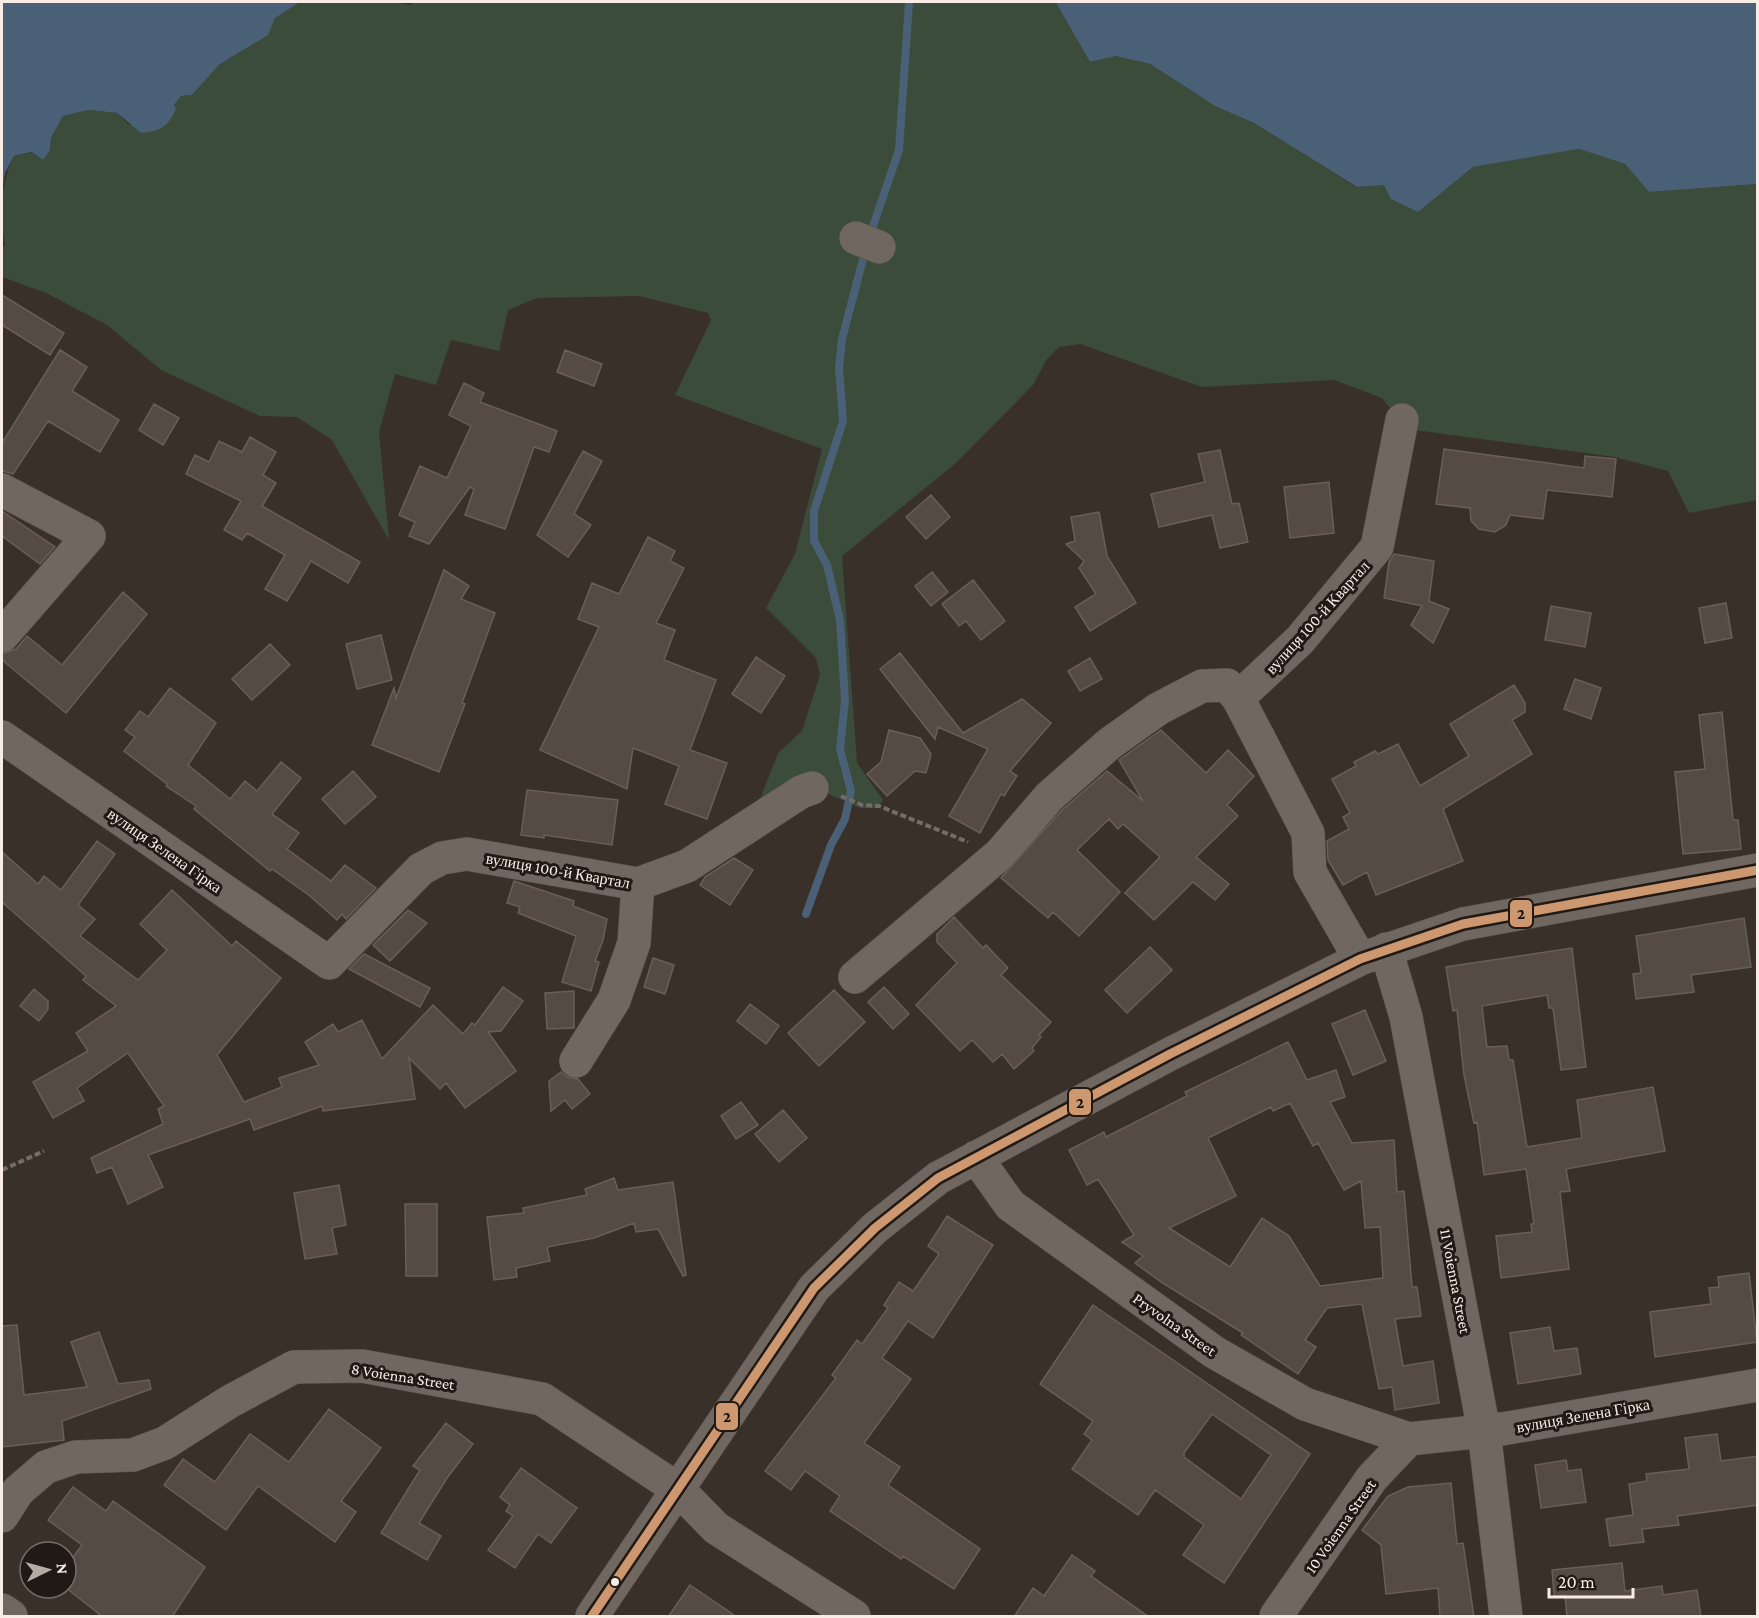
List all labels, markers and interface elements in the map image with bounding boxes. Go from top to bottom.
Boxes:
street label: вулиця 100-й Квартал [1262,557,1373,678]
street label: вулиця Зелена Гірка [104,805,225,897]
street label: вулиця 100-й Квартал [484,849,631,893]
line badge: 2 [1509,899,1533,928]
text: 2 [1517,905,1525,922]
line badge: 2 [1068,1088,1092,1116]
text: 2 [1076,1094,1084,1111]
street label: 11 Voienna Street [1437,1227,1474,1336]
street label: Pryvolna Street [1129,1290,1220,1360]
street label: 8 Voienna Street [350,1360,456,1393]
street label: вулиця Зелена Гірка [1515,1395,1651,1437]
line badge: 2 [715,1402,739,1431]
text: 2 [723,1408,731,1425]
street label: 10 Voienna Street [1302,1476,1379,1576]
north arrow [18,1540,78,1600]
scale bar [1549,1561,1633,1599]
text: N [54,1563,71,1575]
text: 20 m [1558,1572,1595,1592]
unlabelled marker [609,1576,621,1588]

